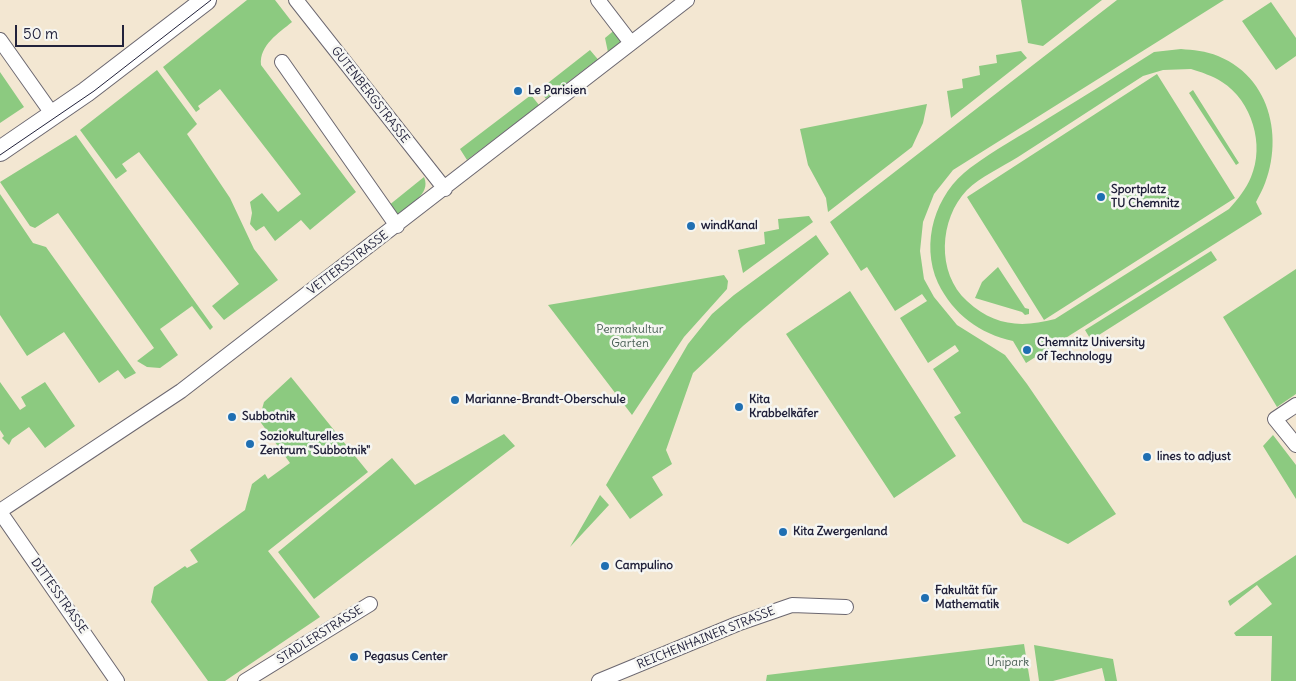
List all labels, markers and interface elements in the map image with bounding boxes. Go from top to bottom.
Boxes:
scale bar [18,15,126,47]
text: 50 m [23,24,58,43]
street label: GUTENBERGSTRASSE [328,44,412,146]
place label: Le Parisien [528,84,586,98]
marker: Le Parisien [512,85,524,97]
place label: Sportplatz TU Chemnitz [1111,183,1180,211]
marker: Sportplatz TU Chemnitz [1095,191,1107,203]
place label: windKanal [701,219,758,233]
marker: windKanal [685,220,697,232]
street label: VETTERSSTRASSE [305,228,391,298]
park label: Permakultur Garten [596,323,664,351]
place label: Chemnitz University of Technology [1037,336,1145,364]
marker: Chemnitz University of Technology [1021,344,1033,356]
place label: Marianne-Brandt-Oberschule [465,393,626,407]
place label: Kita Krabbelkäfer [749,393,818,421]
marker: Marianne-Brandt-Oberschule [449,394,461,406]
marker: Kita Krabbelkäfer [733,401,745,413]
place label: Subbotnik [242,410,295,424]
marker: Subbotnik [226,411,238,423]
place label: Soziokulturelles Zentrum "Subbotnik" [260,430,370,458]
marker: Soziokulturelles Zentrum "Subbotnik" [244,438,256,450]
place label: lines to adjust [1157,450,1231,464]
marker: lines to adjust [1141,451,1153,463]
place label: Kita Zwergenland [793,525,888,539]
marker: Kita Zwergenland [777,526,789,538]
street label: DITTESSTRASSE [28,556,90,636]
place label: Campulino [615,559,673,573]
marker: Campulino [599,560,611,572]
place label: Fakultät für Mathematik [935,584,999,612]
marker: Fakultät für Mathematik [919,592,931,604]
street label: STADLERSTRASSE [274,603,366,667]
street label: REICHENHAINER STRASSE [635,604,777,672]
place label: Pegasus Center [364,650,448,664]
marker: Pegasus Center [348,651,360,663]
park label: Unipark [987,656,1029,670]

